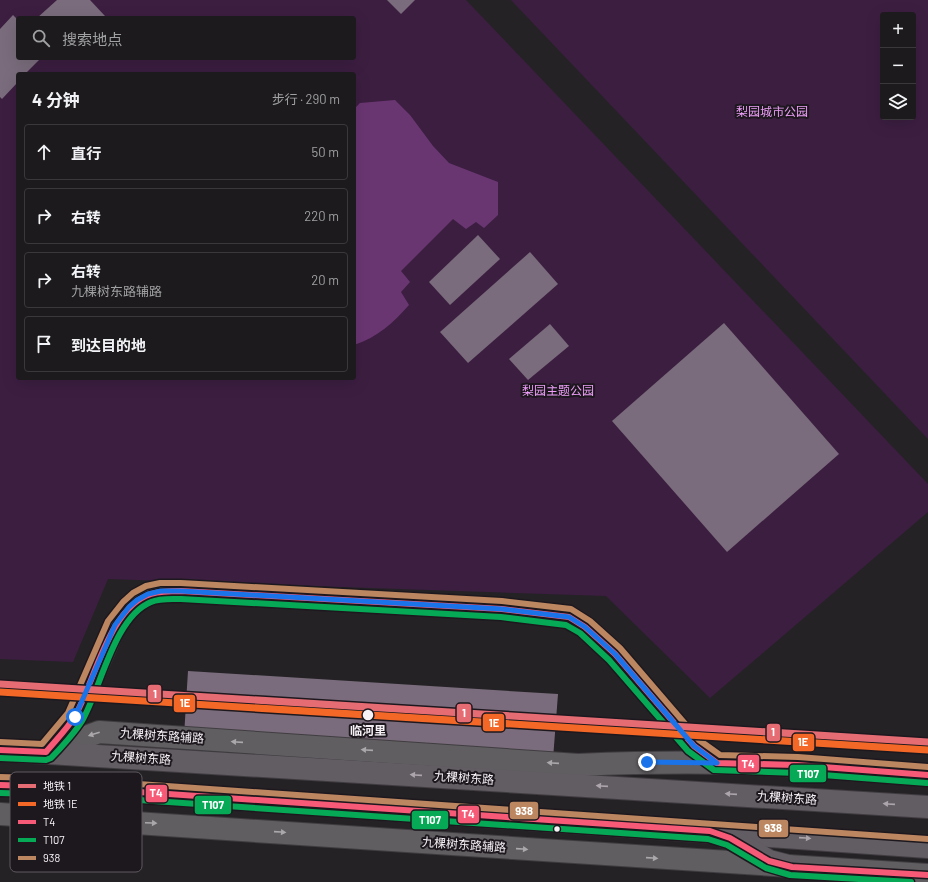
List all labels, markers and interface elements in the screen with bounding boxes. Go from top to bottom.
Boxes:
map controls [880,12,916,120]
button: + [880,12,916,48]
search box [16,16,356,60]
icon: search [30,27,52,49]
text: 搜索地点 [62,30,122,48]
button: − [880,48,916,84]
button: layers [880,84,916,120]
text: 4 分钟 [32,89,80,109]
text: 步行 · 290 m [272,91,340,107]
park label: 梨园城市公园 [736,104,808,118]
icon: ahead [33,141,55,163]
text: 直行 [71,144,101,162]
text: 50 m [312,144,339,160]
icon: right [33,205,55,227]
text: 右转 [71,208,101,226]
text: 220 m [304,208,339,224]
text: 右转 [71,262,101,280]
icon: right [33,269,55,291]
text: 20 m [311,272,339,288]
text: 九棵树东路辅路 [71,283,162,299]
icon: arrive [33,333,55,355]
text: 到达目的地 [71,336,146,354]
park label: 梨园主题公园 [522,383,594,397]
line badge: 1 [147,684,162,703]
text: 1 [153,687,157,700]
line badge: 1E [173,694,196,713]
text: 1E [180,696,191,709]
line badge: 1 [456,703,472,723]
text: 1 [462,706,466,719]
route start [66,708,84,726]
marker: 临河里 [361,708,375,722]
line badge: 1E [482,713,505,732]
text: 1E [489,716,500,729]
place label: 临河里 [350,723,386,737]
line badge: 1 [766,723,781,742]
street label: 九棵树东路辅路 [120,725,204,745]
text: 1 [771,725,775,738]
one-way arrow [88,731,100,737]
line badge: 1E [792,733,815,752]
text: 1E [798,735,809,748]
one-way arrow [231,738,243,745]
one-way arrow [361,747,373,754]
street label: 九棵树东路 [111,748,171,766]
route end [638,753,656,771]
line badge: T4 [737,754,760,773]
text: T4 [741,757,755,770]
one-way arrow [547,760,559,767]
line badge: T107 [789,764,827,783]
text: T107 [797,767,820,780]
street label: 九棵树东路 [434,768,494,786]
legend [10,772,142,872]
one-way arrow [409,772,422,778]
text: 地铁 1 [43,779,71,792]
one-way arrow [596,783,608,790]
line badge: T4 [145,784,168,803]
text: T4 [149,786,163,799]
street label: 九棵树东路 [757,788,817,806]
one-way arrow [725,791,737,798]
line badge: T107 [194,795,232,815]
text: 地铁 1E [43,797,78,810]
text: T107 [202,798,225,811]
line badge: 938 [509,801,539,820]
one-way arrow [883,801,895,808]
text: 938 [515,804,533,817]
line badge: T4 [457,805,480,824]
text: T4 [461,807,475,820]
line badge: T107 [411,810,449,830]
text: T107 [419,813,442,826]
text: T4 [43,815,55,828]
line badge: 938 [758,819,789,838]
one-way arrow [145,820,157,827]
text: 938 [764,821,782,834]
unlabelled marker [552,824,562,834]
one-way arrow [274,828,286,835]
text: T107 [43,833,65,846]
street label: 九棵树东路辅路 [422,834,506,854]
one-way arrow [799,835,812,841]
one-way arrow [516,845,528,852]
text: 938 [43,851,60,864]
one-way arrow [646,854,658,861]

